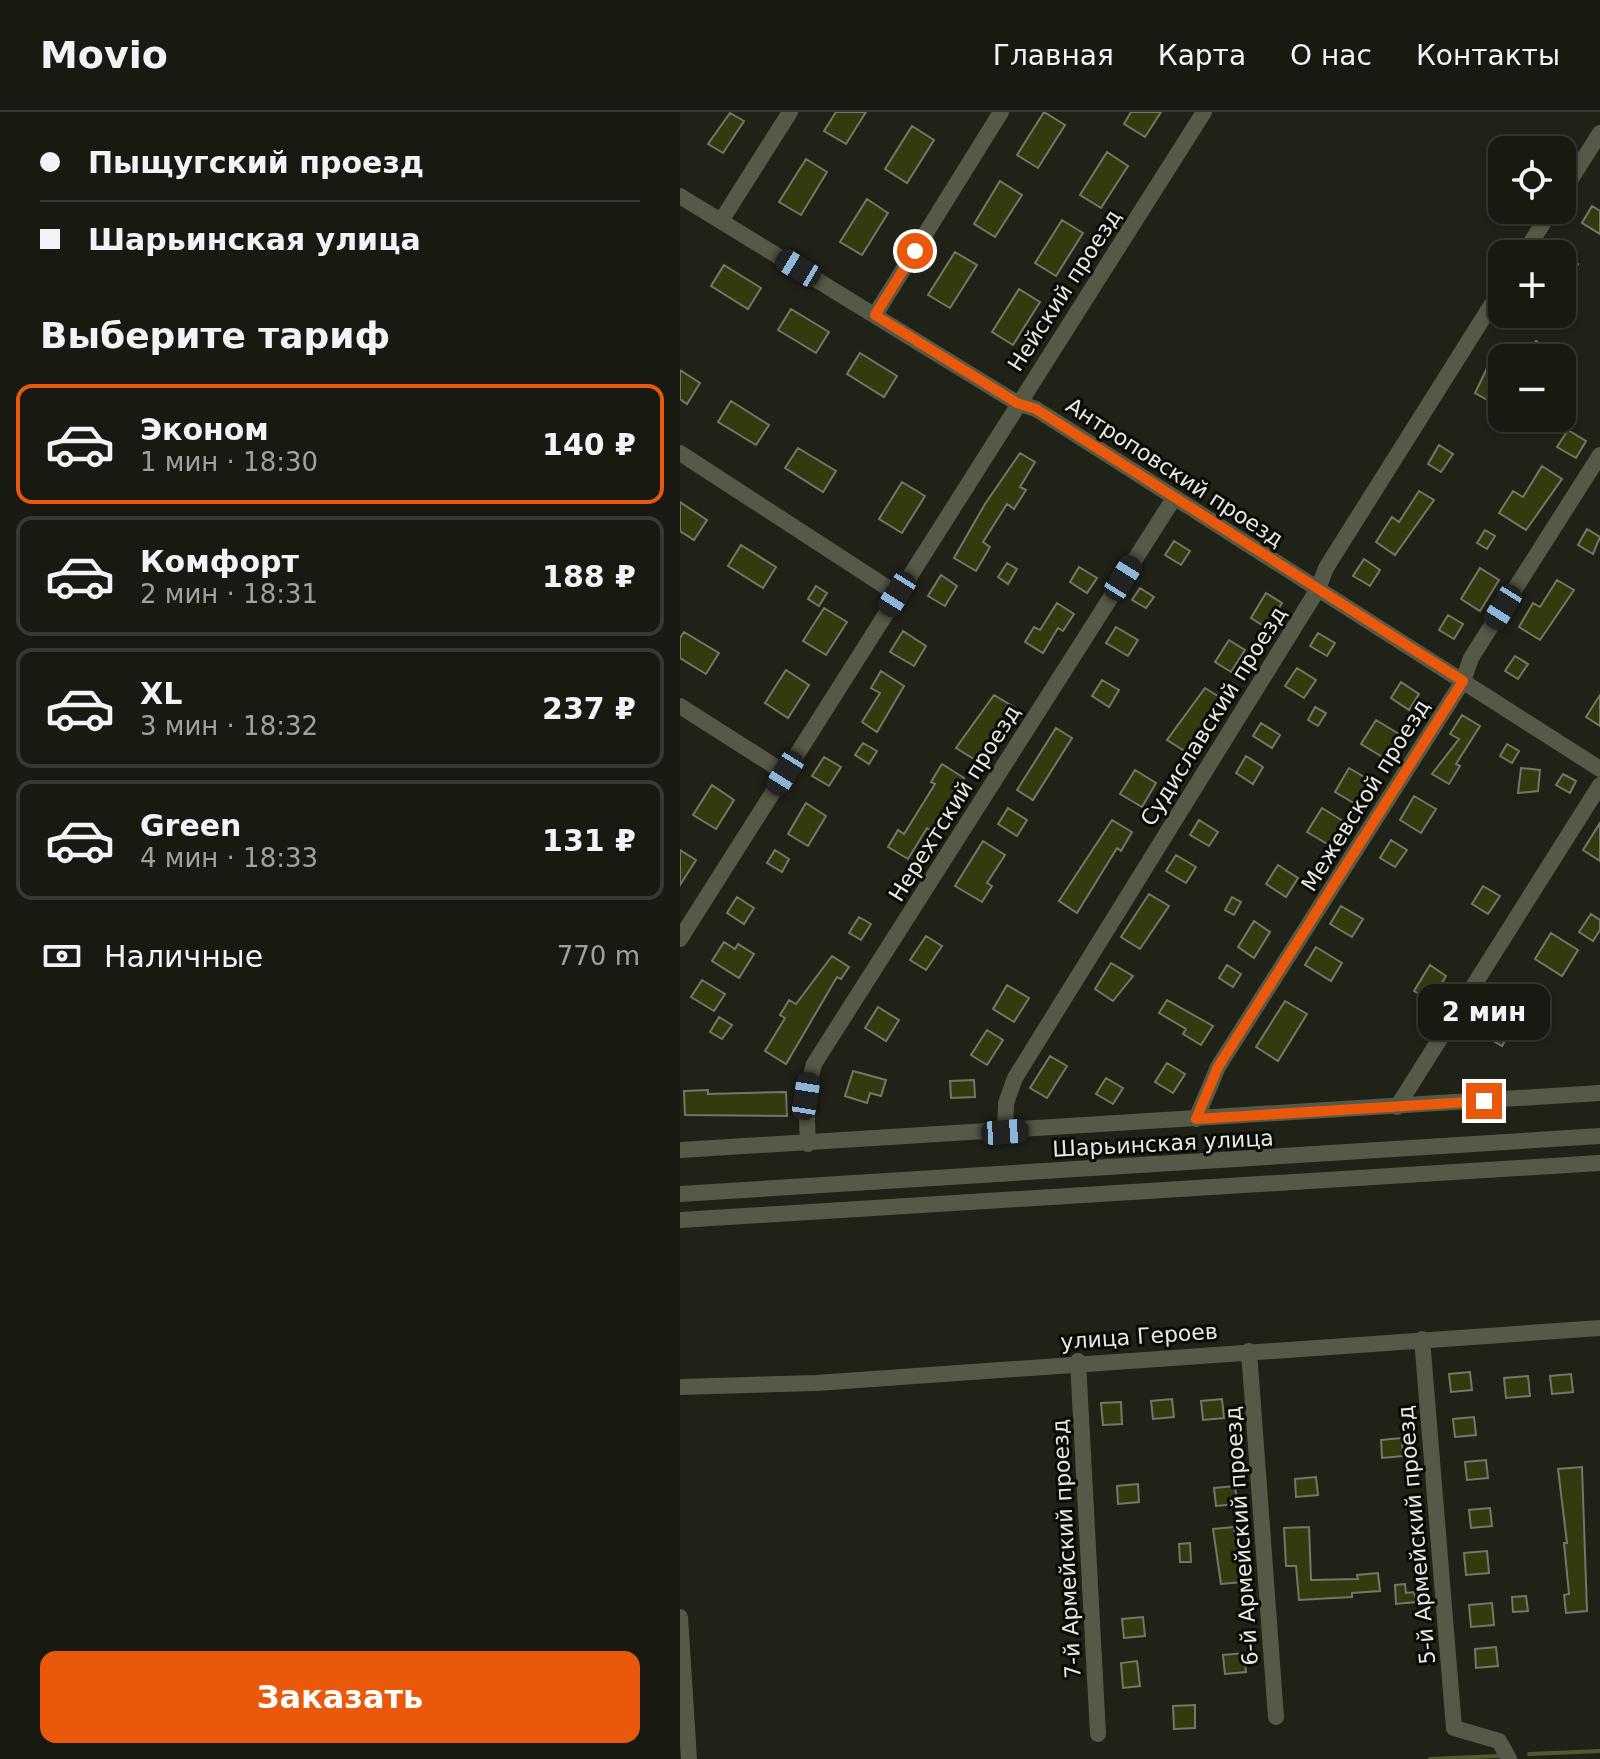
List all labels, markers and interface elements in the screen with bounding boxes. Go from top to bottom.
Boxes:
text: Movio [40,33,168,77]
text: Главная [993,39,1114,72]
text: Карта [1158,39,1246,72]
text: О нас [1290,39,1372,72]
text: Контакты [1416,39,1560,72]
map controls [1488,136,1576,432]
button: locate [1488,136,1576,224]
text: Пыщугский проезд [88,145,424,180]
street label: Нейский проезд [1003,205,1126,376]
text: Шарьинская улица [88,222,421,257]
route start [897,233,933,269]
button: + [1488,240,1576,328]
car [771,245,825,291]
text: Выберите тариф [40,315,390,356]
button: − [1488,344,1576,432]
street label: Антроповский проезд [1062,393,1288,552]
icon: car [44,408,116,480]
text: Эконом [140,412,269,447]
text: 140 ₽ [542,427,636,462]
text: 1 мин · 18:30 [140,447,318,477]
icon: car [44,540,116,612]
text: Комфорт [140,544,299,579]
car [1100,551,1146,605]
text: 188 ₽ [542,559,636,594]
car [874,567,920,621]
text: 2 мин · 18:31 [140,579,318,609]
car [1480,580,1526,634]
street label: Судиславский проезд [1136,602,1291,830]
icon: car [44,672,116,744]
text: XL [140,676,182,711]
text: 237 ₽ [542,691,636,726]
street label: Межевской проезд [1296,695,1435,896]
street label: Нерехтский проезд [884,701,1025,906]
text: 3 мин · 18:32 [140,711,318,741]
car [762,746,808,800]
icon: car [44,804,116,876]
text: Green [140,808,241,843]
text: 131 ₽ [542,823,636,858]
text: 4 мин · 18:33 [140,843,318,873]
icon: cash [40,934,84,978]
text: Наличные [104,939,263,974]
text: 770 m [557,941,640,971]
callout: 2 мин [1418,985,1550,1041]
text: 2 мин [1442,997,1526,1027]
car [790,1070,822,1122]
route end [1466,1083,1502,1119]
car [980,1118,1030,1146]
street label: Шарьинская улица [1052,1125,1274,1162]
street label: улица Героев [1059,1319,1219,1354]
street label: 5-й Армейский проезд [1393,1404,1440,1666]
street label: 6-й Армейский проезд [1220,1405,1263,1666]
street label: 7-й Армейский проезд [1047,1419,1086,1679]
button: Заказать [40,1651,640,1743]

